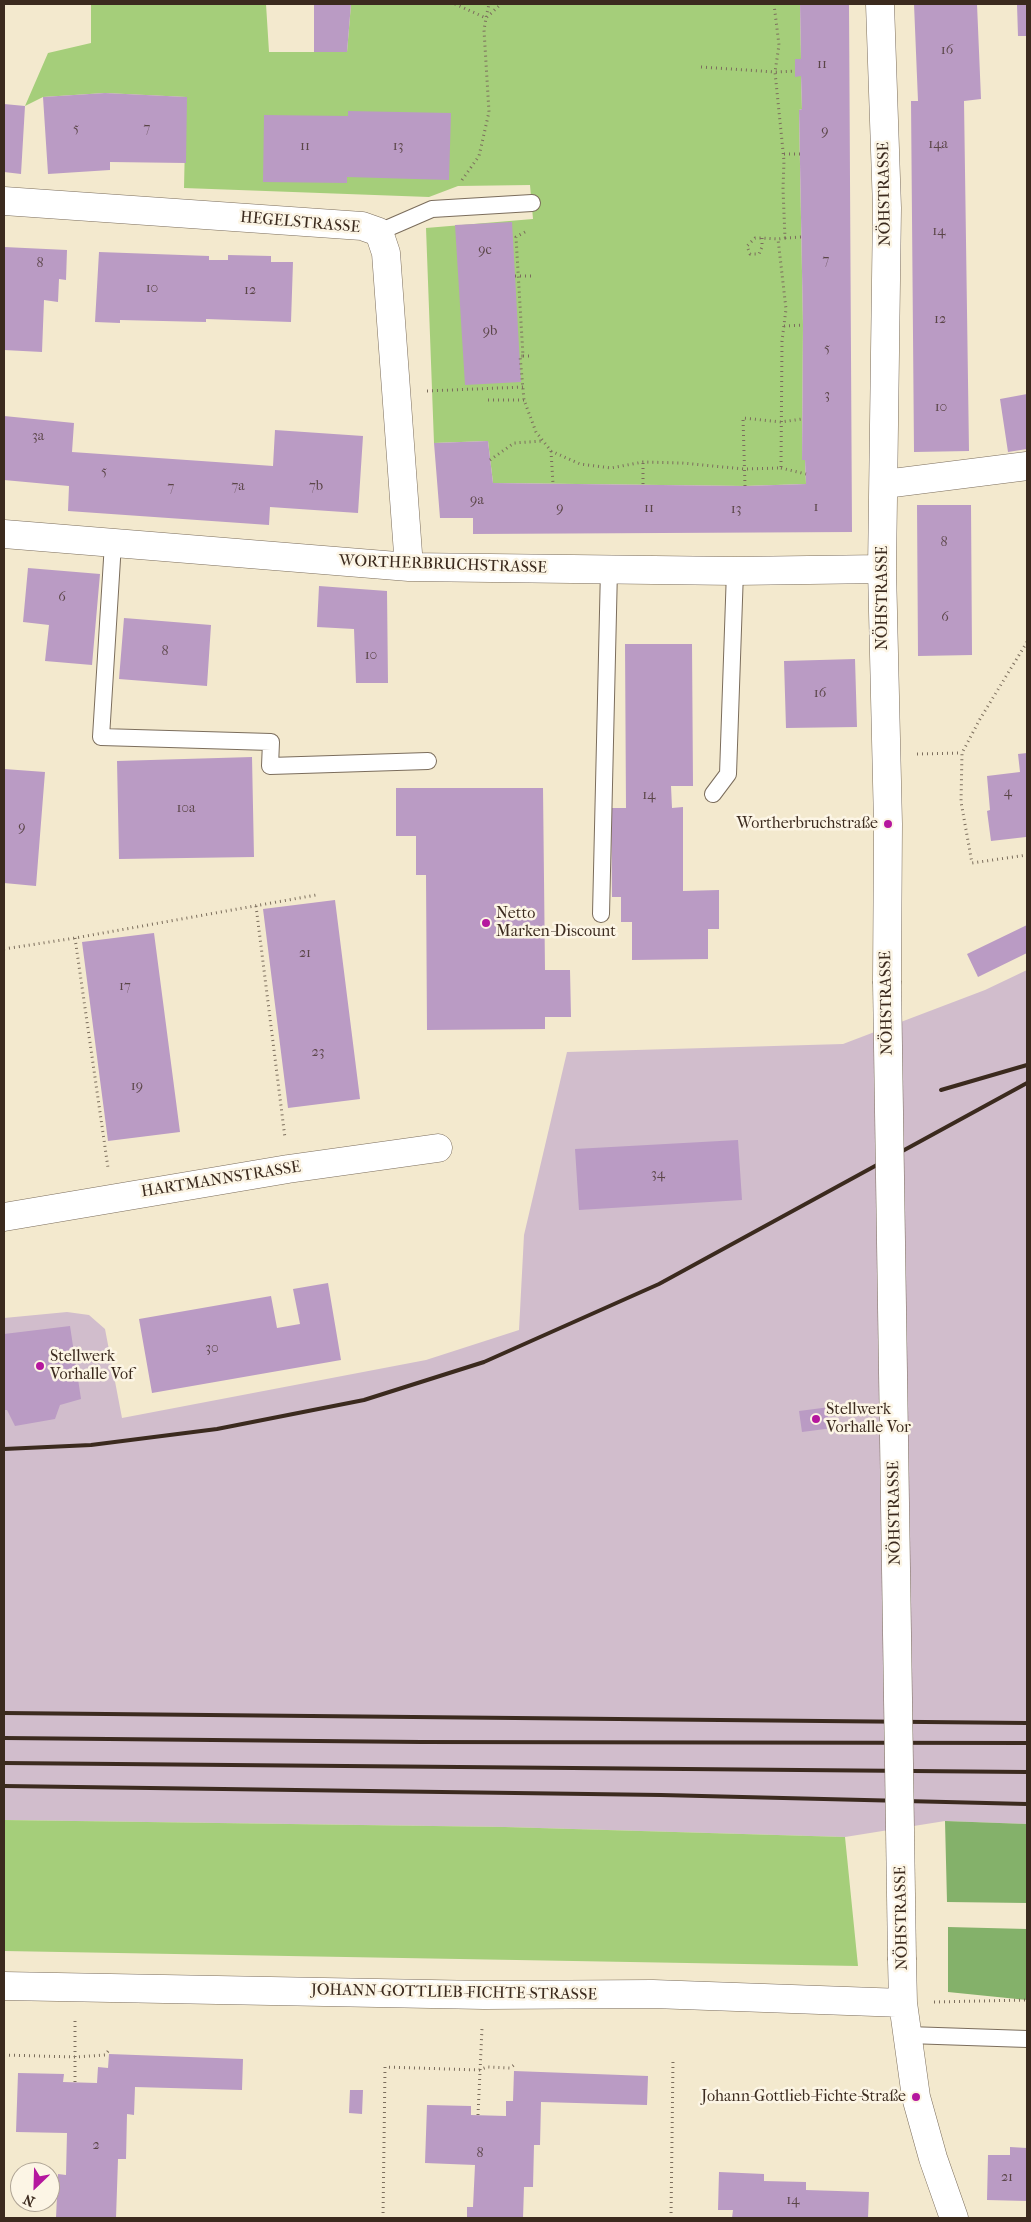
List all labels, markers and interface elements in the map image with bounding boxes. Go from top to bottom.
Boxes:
house number: 16 [941,43,953,59]
house number: 11 [817,57,827,73]
house number: 5 [73,121,79,137]
house number: 7 [144,121,150,137]
house number: 9 [821,124,829,140]
house number: 14a [928,137,948,153]
house number: 11 [300,139,310,155]
house number: 13 [393,139,403,155]
street label: NÖHSTRASSE [874,142,896,246]
street label: HEGELSTRASSE [239,208,361,238]
house number: 14 [932,224,946,240]
house number: 9c [478,243,492,259]
house number: 7 [823,253,829,269]
house number: 8 [36,256,44,272]
house number: 10 [146,281,158,297]
house number: 12 [244,283,256,299]
house number: 12 [934,312,946,328]
house number: 9b [483,324,497,340]
house number: 5 [824,341,830,357]
house number: 3 [824,388,830,404]
house number: 10 [935,400,947,416]
house number: 3a [32,429,44,445]
house number: 5 [101,464,107,480]
house number: 7a [231,479,245,495]
house number: 7b [309,479,323,495]
house number: 7 [168,480,174,496]
house number: 9a [470,493,484,509]
house number: 1 [814,500,818,516]
house number: 9 [556,501,564,517]
house number: 11 [644,501,654,517]
house number: 13 [731,502,741,518]
house number: 8 [940,535,948,551]
street label: NÖHSTRASSE [873,546,893,650]
street label: WORTHERBRUCHSTRASSE [339,552,547,578]
house number: 6 [58,590,66,606]
house number: 6 [941,610,949,626]
house number: 8 [161,644,169,660]
house number: 10 [365,648,377,664]
house number: 16 [814,686,826,702]
house number: 4 [1004,785,1012,801]
house number: 14 [642,788,656,804]
house number: 10a [176,801,196,817]
place label: Wortherbruchstraße [737,814,878,834]
marker: Wortherbruchstraße [882,818,894,830]
house number: 9 [18,820,26,836]
place label: Netto Marken-Discount [496,904,616,942]
marker: Netto Marken-Discount [480,917,492,929]
house number: 21 [299,946,311,962]
street label: NÖHSTRASSE [876,951,898,1055]
house number: 17 [119,979,131,995]
house number: 23 [312,1045,324,1061]
house number: 19 [131,1079,143,1095]
street label: HARTMANNSTRASSE [140,1158,302,1202]
house number: 34 [651,1167,665,1183]
house number: 30 [205,1341,219,1357]
place label: Stellwerk Vorhalle Vof [50,1347,133,1385]
marker: Stellwerk Vorhalle Vof [34,1360,46,1372]
place label: Stellwerk Vorhalle Vor [826,1400,911,1438]
marker: Stellwerk Vorhalle Vor [810,1413,822,1425]
street label: NÖHSTRASSE [884,1461,906,1565]
street label: NÖHSTRASSE [891,1866,913,1970]
street label: JOHANN-GOTTLIEB-FICHTE-STRASSE [311,1981,597,2005]
place label: Johann-Gottlieb-Fichte-Straße [701,2087,906,2107]
marker: Johann-Gottlieb-Fichte-Straße [910,2091,922,2103]
house number: 2 [92,2138,100,2154]
house number: 8 [476,2146,484,2162]
north arrow [10,2162,60,2212]
house number: 21 [1001,2170,1013,2186]
text: N [21,2190,37,2210]
house number: 14 [786,2193,800,2209]

